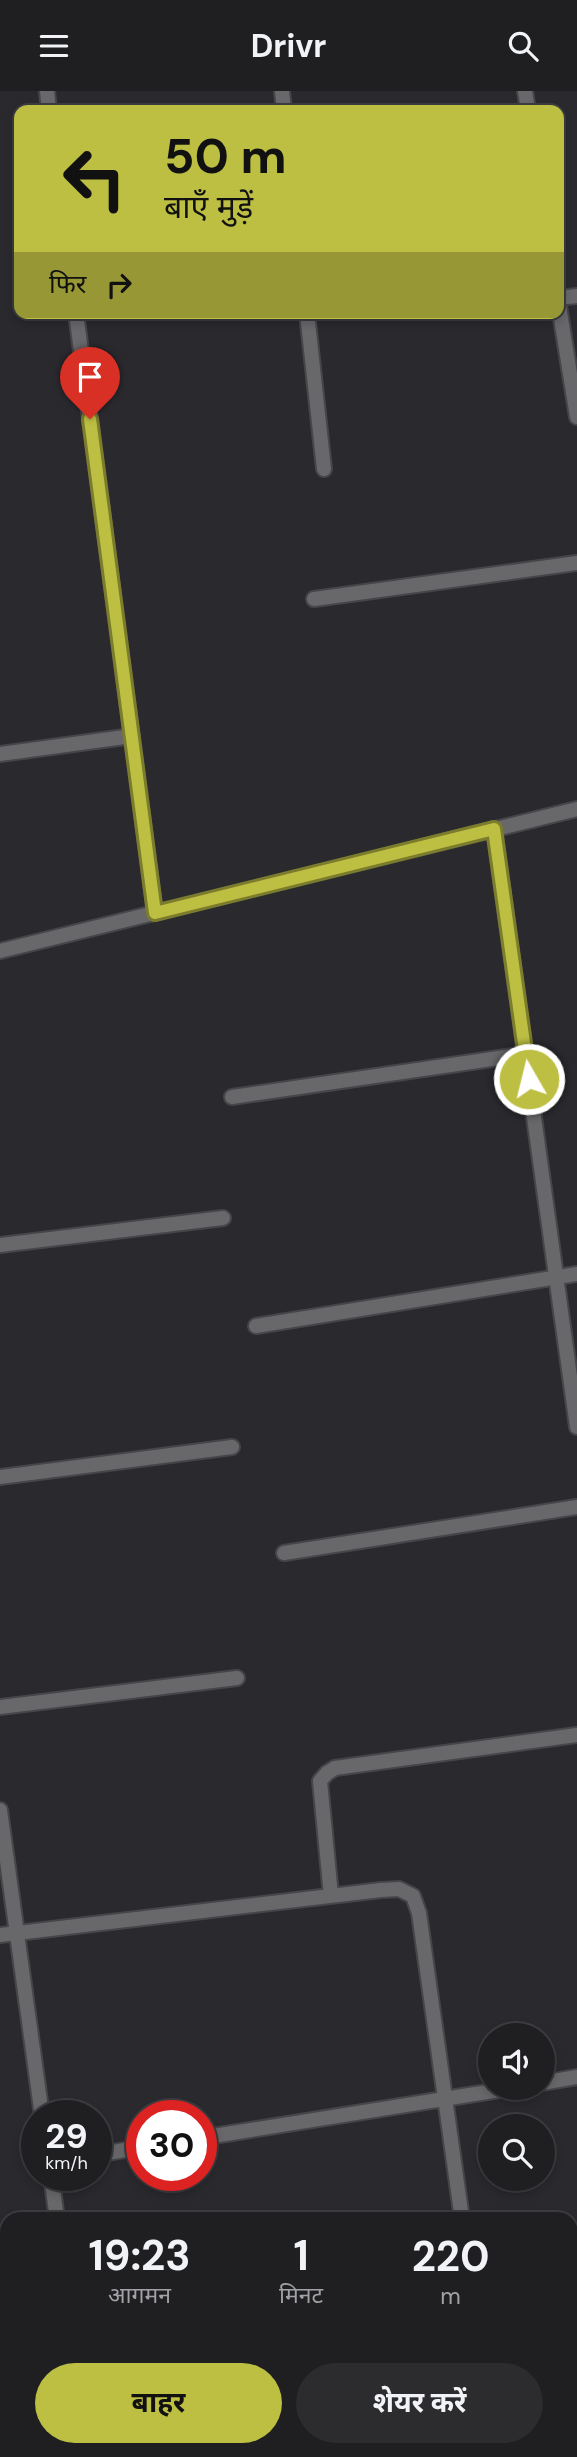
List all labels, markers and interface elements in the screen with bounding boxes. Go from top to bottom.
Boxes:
text: Drivr [251,25,326,67]
icon: menu [35,27,73,65]
icon: search [504,27,542,65]
text: 50 m [164,124,287,188]
icon: left [49,133,140,224]
text: बाएँ मुड़ें [164,186,253,228]
icon: right [100,266,138,304]
text: फिर [49,267,86,301]
pin [60,347,120,419]
icon: arrive [71,358,109,396]
position arrow [492,1042,566,1116]
map controls [478,2023,555,2191]
button: sound [478,2023,555,2100]
speed limit sign: 30 [126,2100,217,2191]
text: 29 [45,2113,88,2159]
button: search [478,2114,555,2191]
text: km/h [45,2151,88,2175]
text: 19:23 [88,2228,191,2283]
text: 1 [293,2228,309,2283]
text: 220 [412,2229,490,2284]
text: आगमन [108,2280,171,2310]
text: मिनट [279,2280,323,2310]
text: m [440,2281,461,2311]
button: बाहर [35,2363,282,2443]
button: शेयर करें [296,2363,543,2443]

